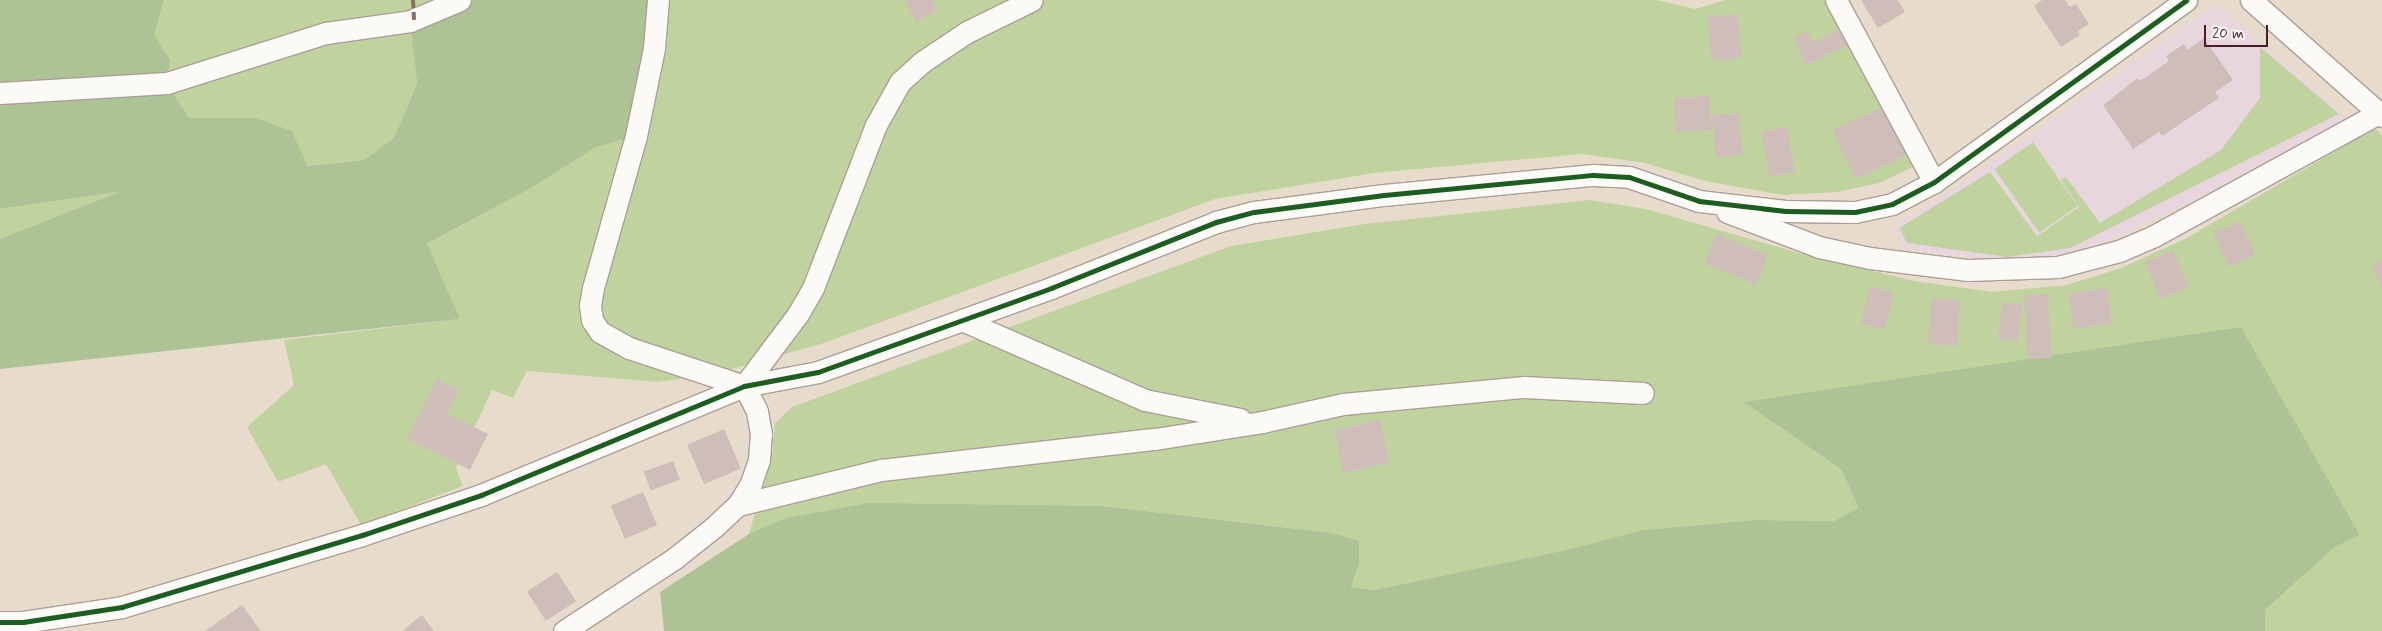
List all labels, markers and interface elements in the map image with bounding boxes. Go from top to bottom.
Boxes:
scale bar [2207,15,2271,47]
text: 20 m [2212,24,2244,44]

